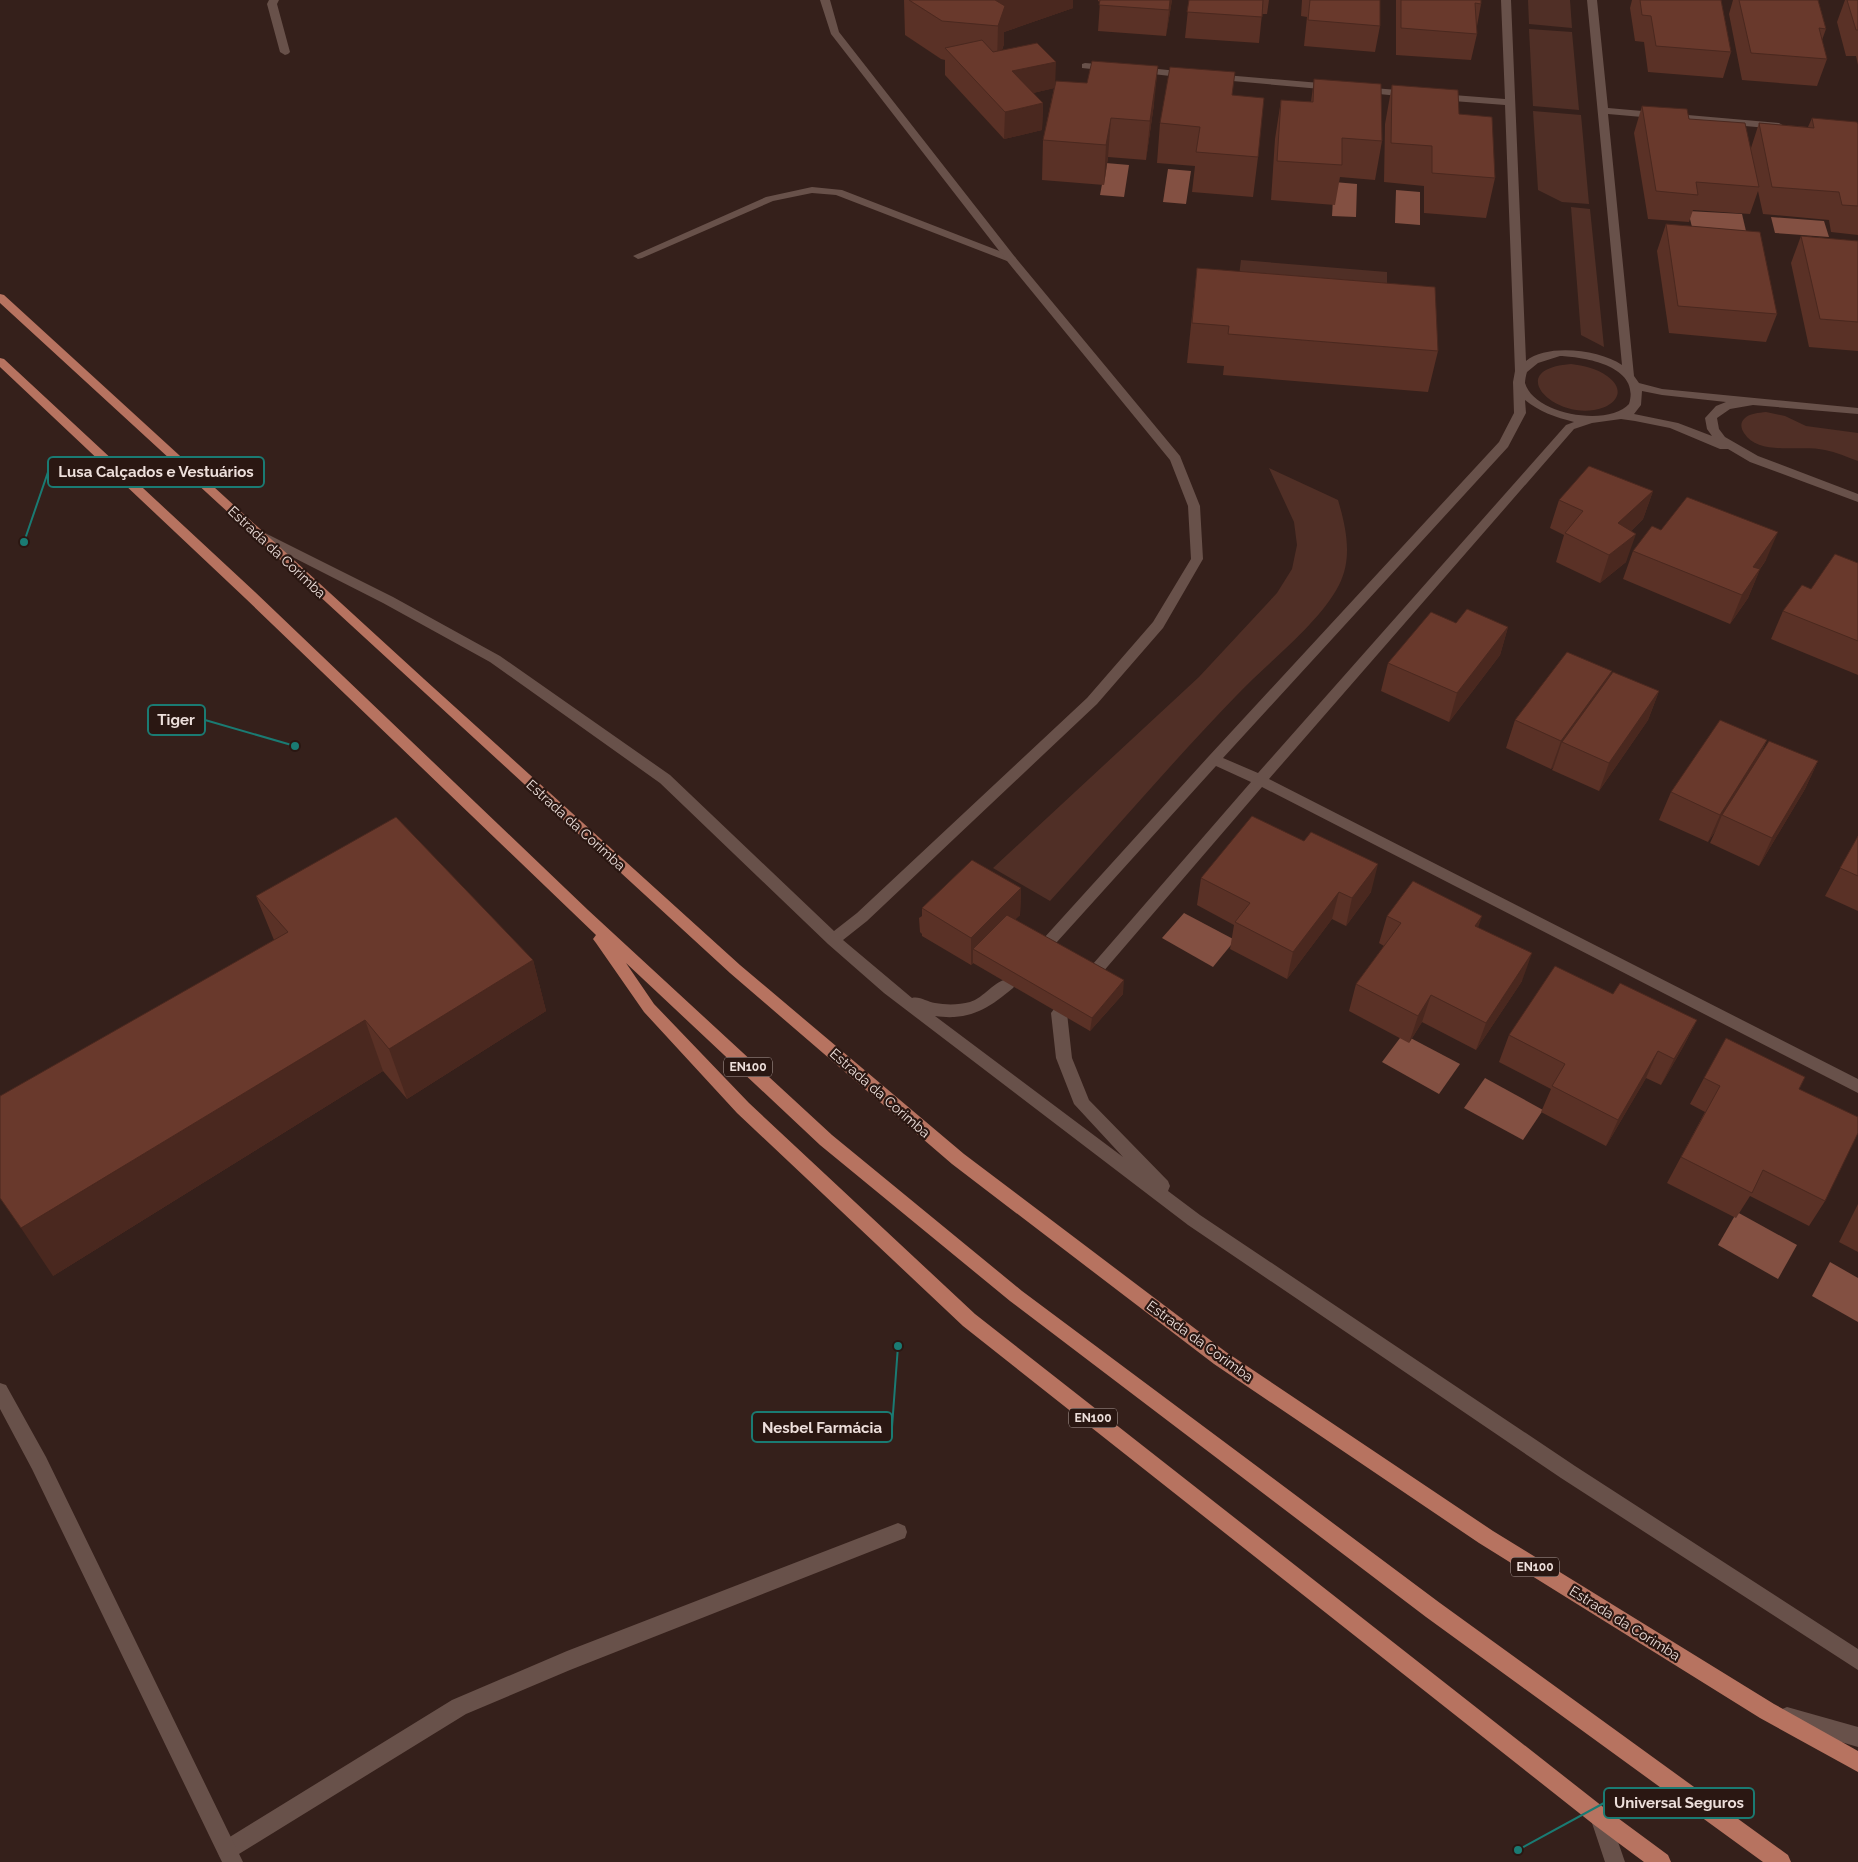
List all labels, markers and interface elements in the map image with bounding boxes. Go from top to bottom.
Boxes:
callout: Lusa Calçados e Vestuários [48,457,264,487]
text: Lusa Calçados e Vestuários [58,463,254,481]
street label: Estrada da Corimba [225,503,329,601]
callout: Tiger [148,705,205,735]
text: Tiger [157,711,195,729]
street label: Estrada da Corimba [523,776,629,874]
street label: Estrada da Corimba [827,1045,933,1141]
road number: EN100 [724,1058,772,1076]
street label: Estrada da Corimba [1144,1297,1256,1385]
road number: EN100 [1069,1409,1117,1428]
callout: Nesbel Farmácia [752,1412,892,1442]
text: Nesbel Farmácia [762,1419,882,1437]
road number: EN100 [1511,1558,1559,1576]
street label: Estrada da Corimba [1567,1582,1683,1664]
callout: Universal Seguros [1604,1788,1754,1818]
text: Universal Seguros [1614,1794,1744,1812]

